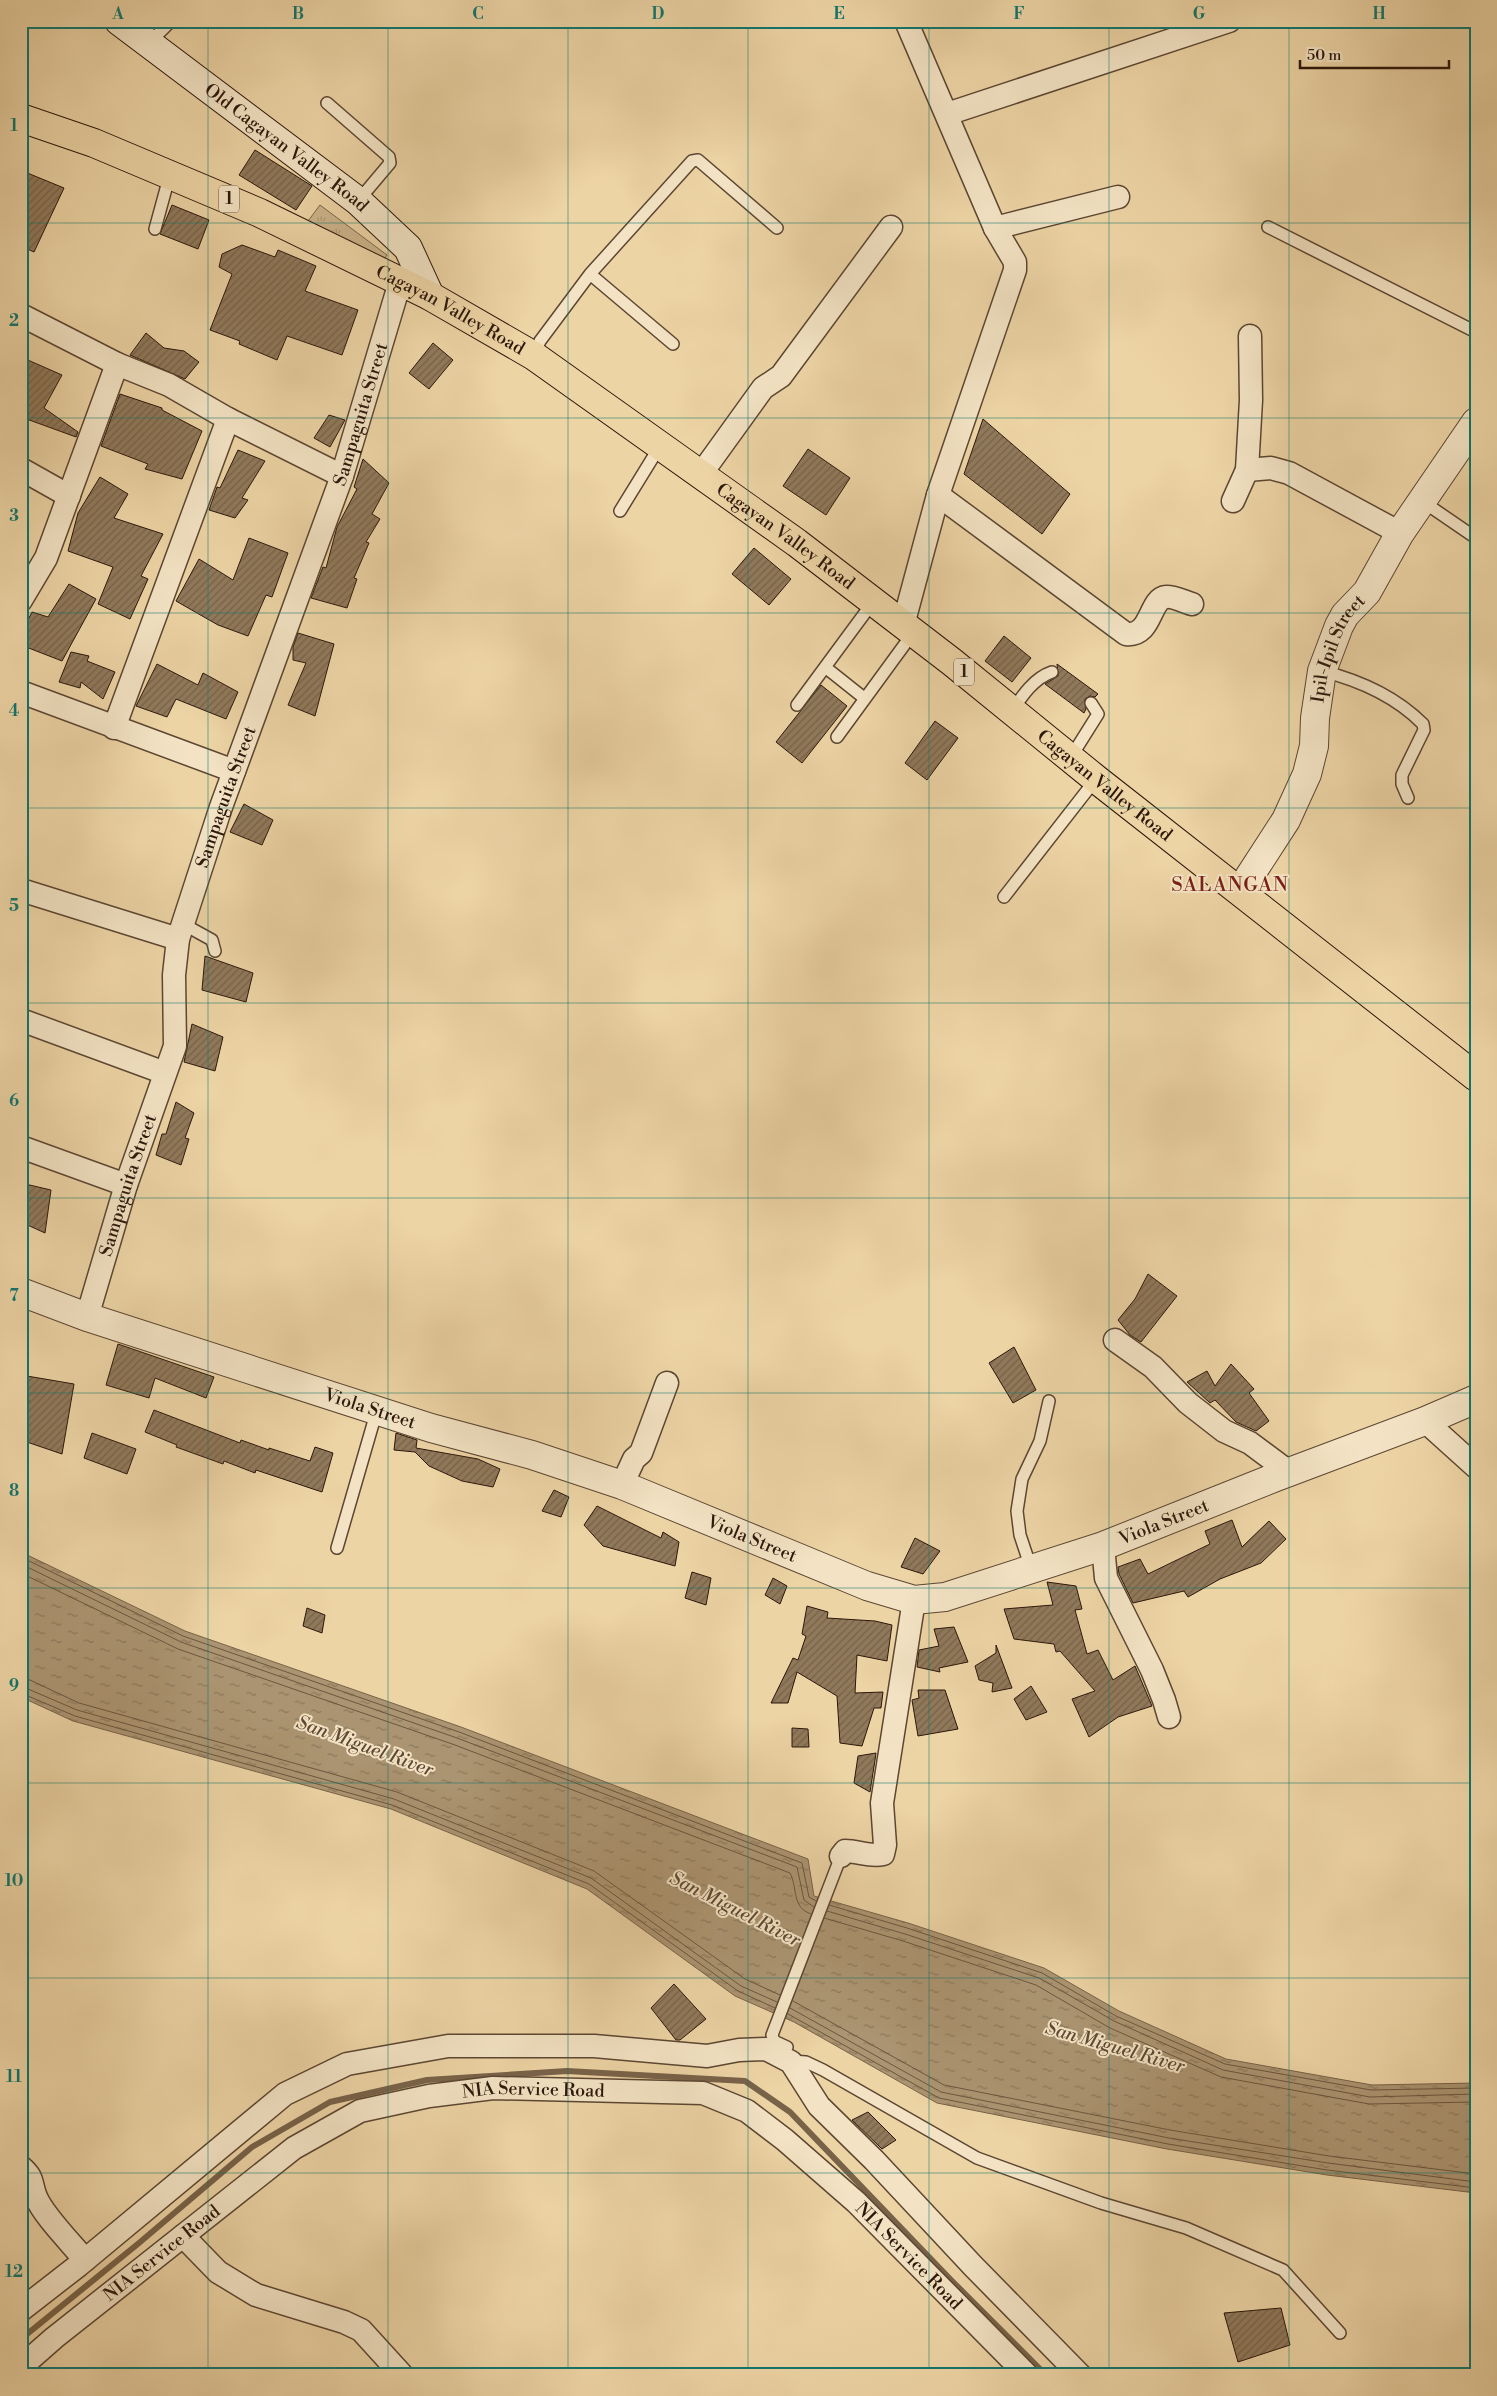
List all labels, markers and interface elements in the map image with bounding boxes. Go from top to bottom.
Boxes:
text: A [111,4,124,24]
text: B [292,4,304,24]
text: C [472,4,484,24]
text: D [652,4,665,24]
text: E [833,4,845,24]
text: F [1013,4,1025,24]
text: G [1193,4,1206,24]
text: H [1372,4,1386,24]
scale bar [1300,38,1448,70]
text: 50 m [1307,46,1341,65]
street label: Old Cagayan Valley Road [200,78,374,217]
text: 1 [10,116,18,136]
road number: 1 [219,185,239,212]
street label: Cagayan Valley Road [372,260,530,360]
text: 2 [9,311,19,331]
street label: Sampaguita Street [328,339,393,489]
street label: Cagayan Valley Road [712,478,860,595]
text: 3 [9,506,19,526]
street label: Ipil-Ipil Street [1306,589,1370,704]
road number: 1 [954,659,974,686]
text: 4 [9,701,20,721]
street label: Sampaguita Street [190,723,261,871]
street label: Cagayan Valley Road [1033,724,1178,847]
district label: SALANGAN [1171,873,1289,898]
text: 5 [9,896,19,916]
text: 6 [9,1091,19,1111]
street label: Sampaguita Street [94,1110,162,1259]
text: 7 [9,1286,19,1306]
street label: Viola Street [320,1382,419,1434]
text: 8 [9,1481,19,1501]
street label: Viola Street [1114,1493,1213,1550]
street label: Viola Street [703,1509,801,1568]
text: 9 [9,1676,19,1696]
water label: San Miguel River [293,1710,438,1782]
water label: San Miguel River [665,1866,805,1953]
text: 10 [5,1871,23,1891]
water label: San Miguel River [1042,2016,1188,2079]
text: 11 [6,2067,22,2087]
street label: NIA Service Road [461,2076,606,2103]
street label: NIA Service Road [851,2197,968,2315]
street label: NIA Service Road [98,2199,225,2306]
text: 12 [5,2262,23,2282]

